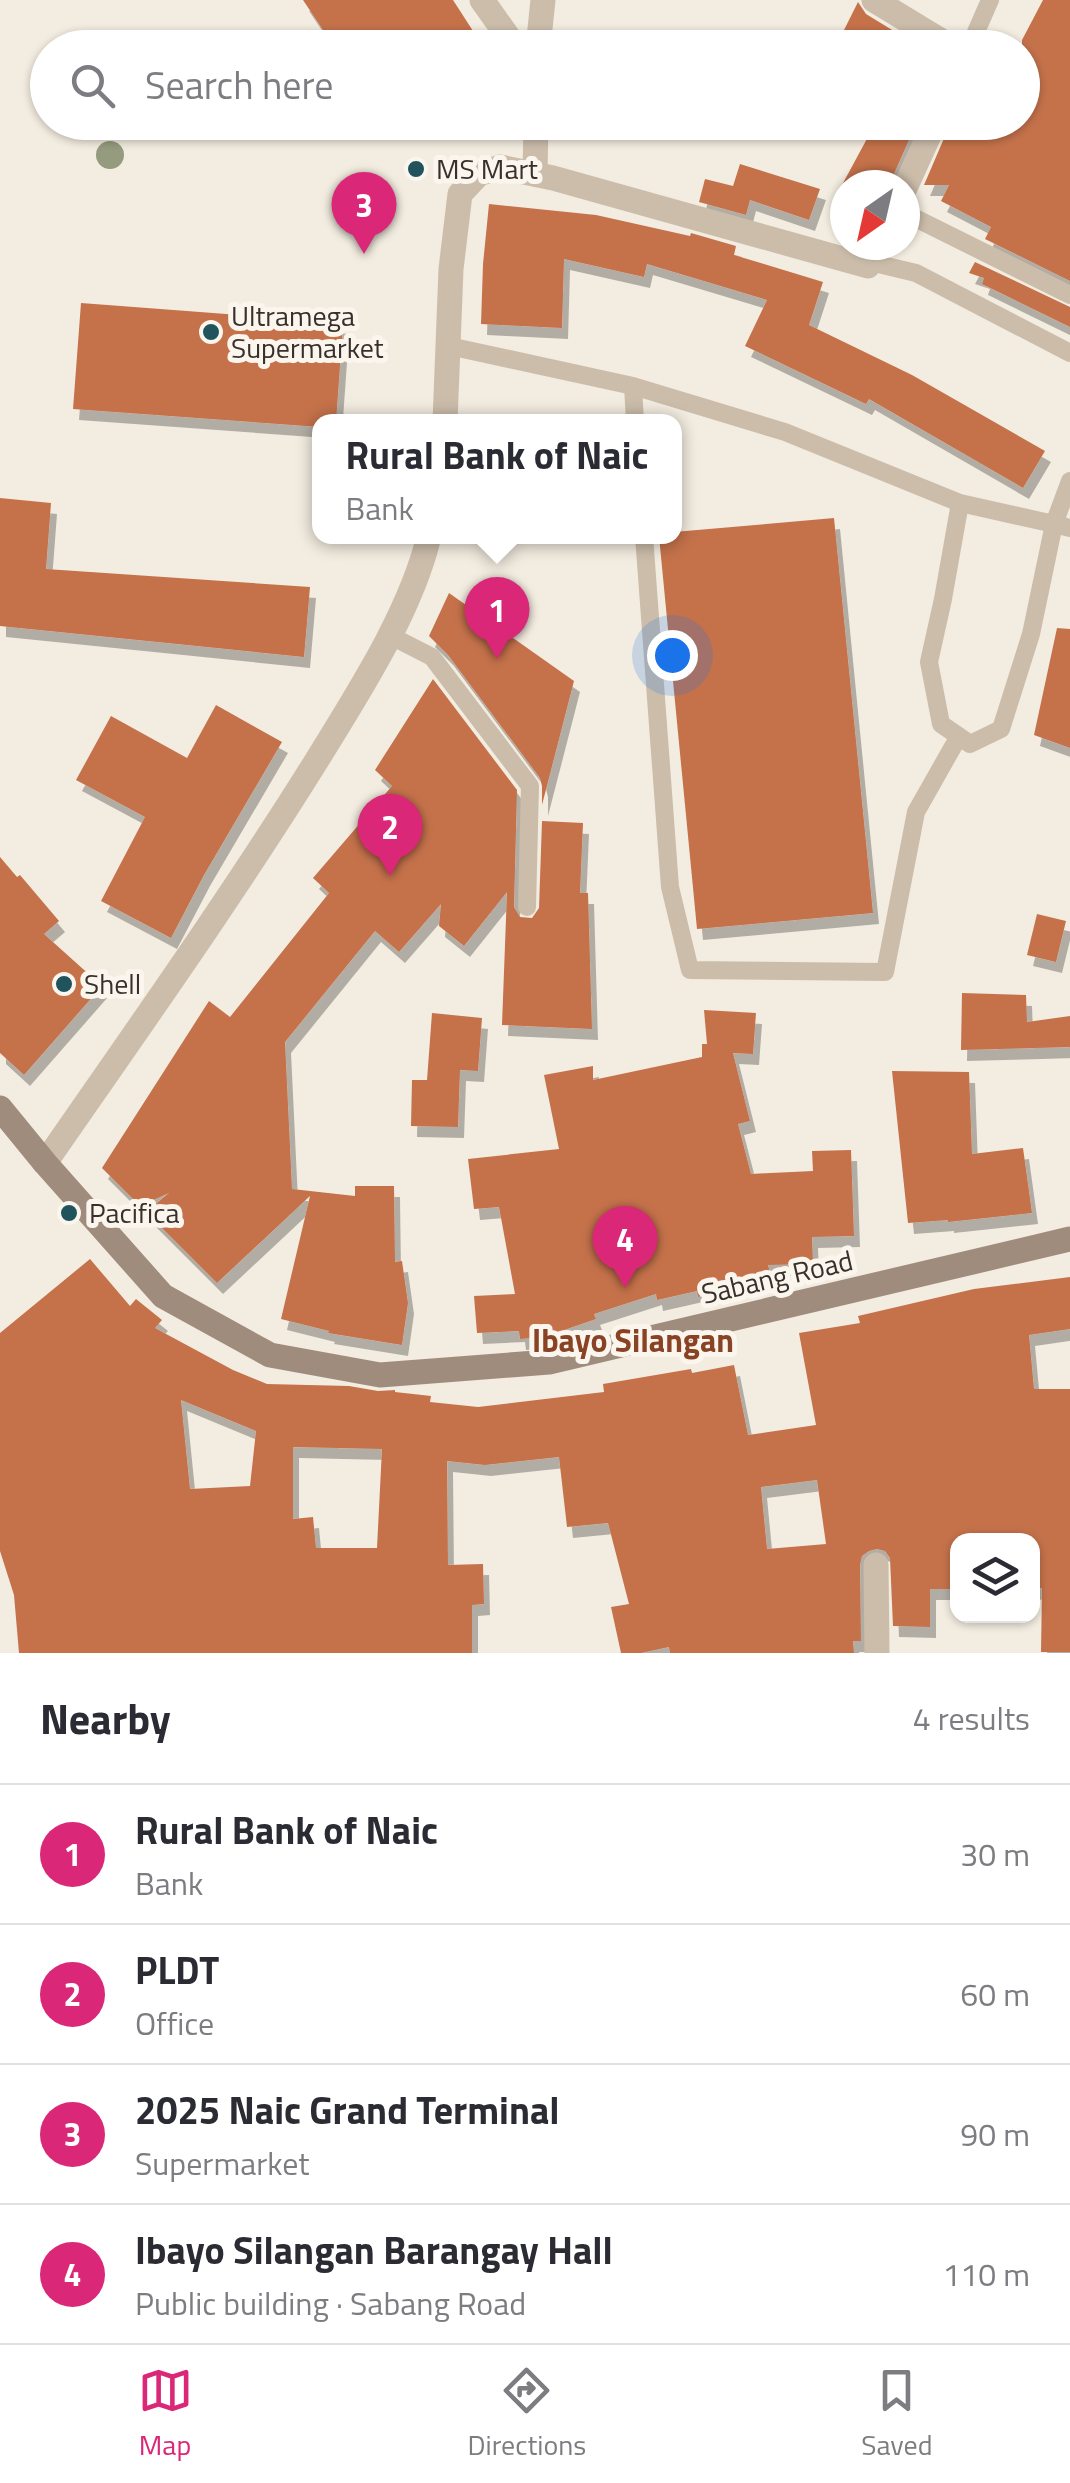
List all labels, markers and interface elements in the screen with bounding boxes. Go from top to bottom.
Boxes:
search box [30,30,1040,140]
text: Search here [145,56,333,114]
icon: search [65,58,120,113]
place label: MS Mart [436,147,538,190]
marker: MS Mart [405,158,427,180]
north arrow [830,170,920,260]
pin: 3 [332,172,396,254]
place label: Ultramega Supermarket [231,294,384,369]
marker: Ultramega Supermarket [200,321,222,343]
popup [312,414,682,544]
text: Rural Bank of Naic [346,426,648,484]
text: Bank [346,484,414,532]
pin: 1 [464,576,530,659]
your location [647,630,698,681]
pin: 2 [358,794,422,876]
place label: Shell [84,962,141,1005]
marker: Shell [53,973,75,995]
place label: Pacifica [89,1191,179,1234]
marker: Pacifica [58,1202,80,1224]
pin: 4 [592,1206,658,1288]
street label: Sabang Road [697,1238,857,1315]
district label: Ibayo Silangan [532,1316,734,1364]
map controls [950,1533,1040,1623]
button: layers [950,1533,1040,1623]
text: Nearby [40,1686,171,1750]
text: 4 results [913,1694,1030,1742]
text: Rural Bank of Naic [135,1801,438,1859]
text: 1 [64,1830,81,1878]
text: 30 m [960,1830,1030,1878]
text: Bank [135,1859,203,1907]
text: PLDT [135,1941,219,1999]
text: 2 [64,1970,81,2018]
text: 60 m [960,1970,1030,2018]
text: Office [135,1999,214,2047]
text: 2025 Naic Grand Terminal [135,2081,560,2139]
text: 3 [64,2110,81,2158]
text: 90 m [960,2110,1030,2158]
text: Supermarket [135,2139,310,2187]
text: Ibayo Silangan Barangay Hall [135,2221,613,2279]
text: 4 [64,2250,81,2298]
text: 110 m [942,2250,1030,2298]
text: Public building · Sabang Road [135,2279,526,2327]
tab: Map [138,2363,193,2466]
tab: Directions [468,2363,586,2466]
tab: Saved [861,2363,932,2466]

